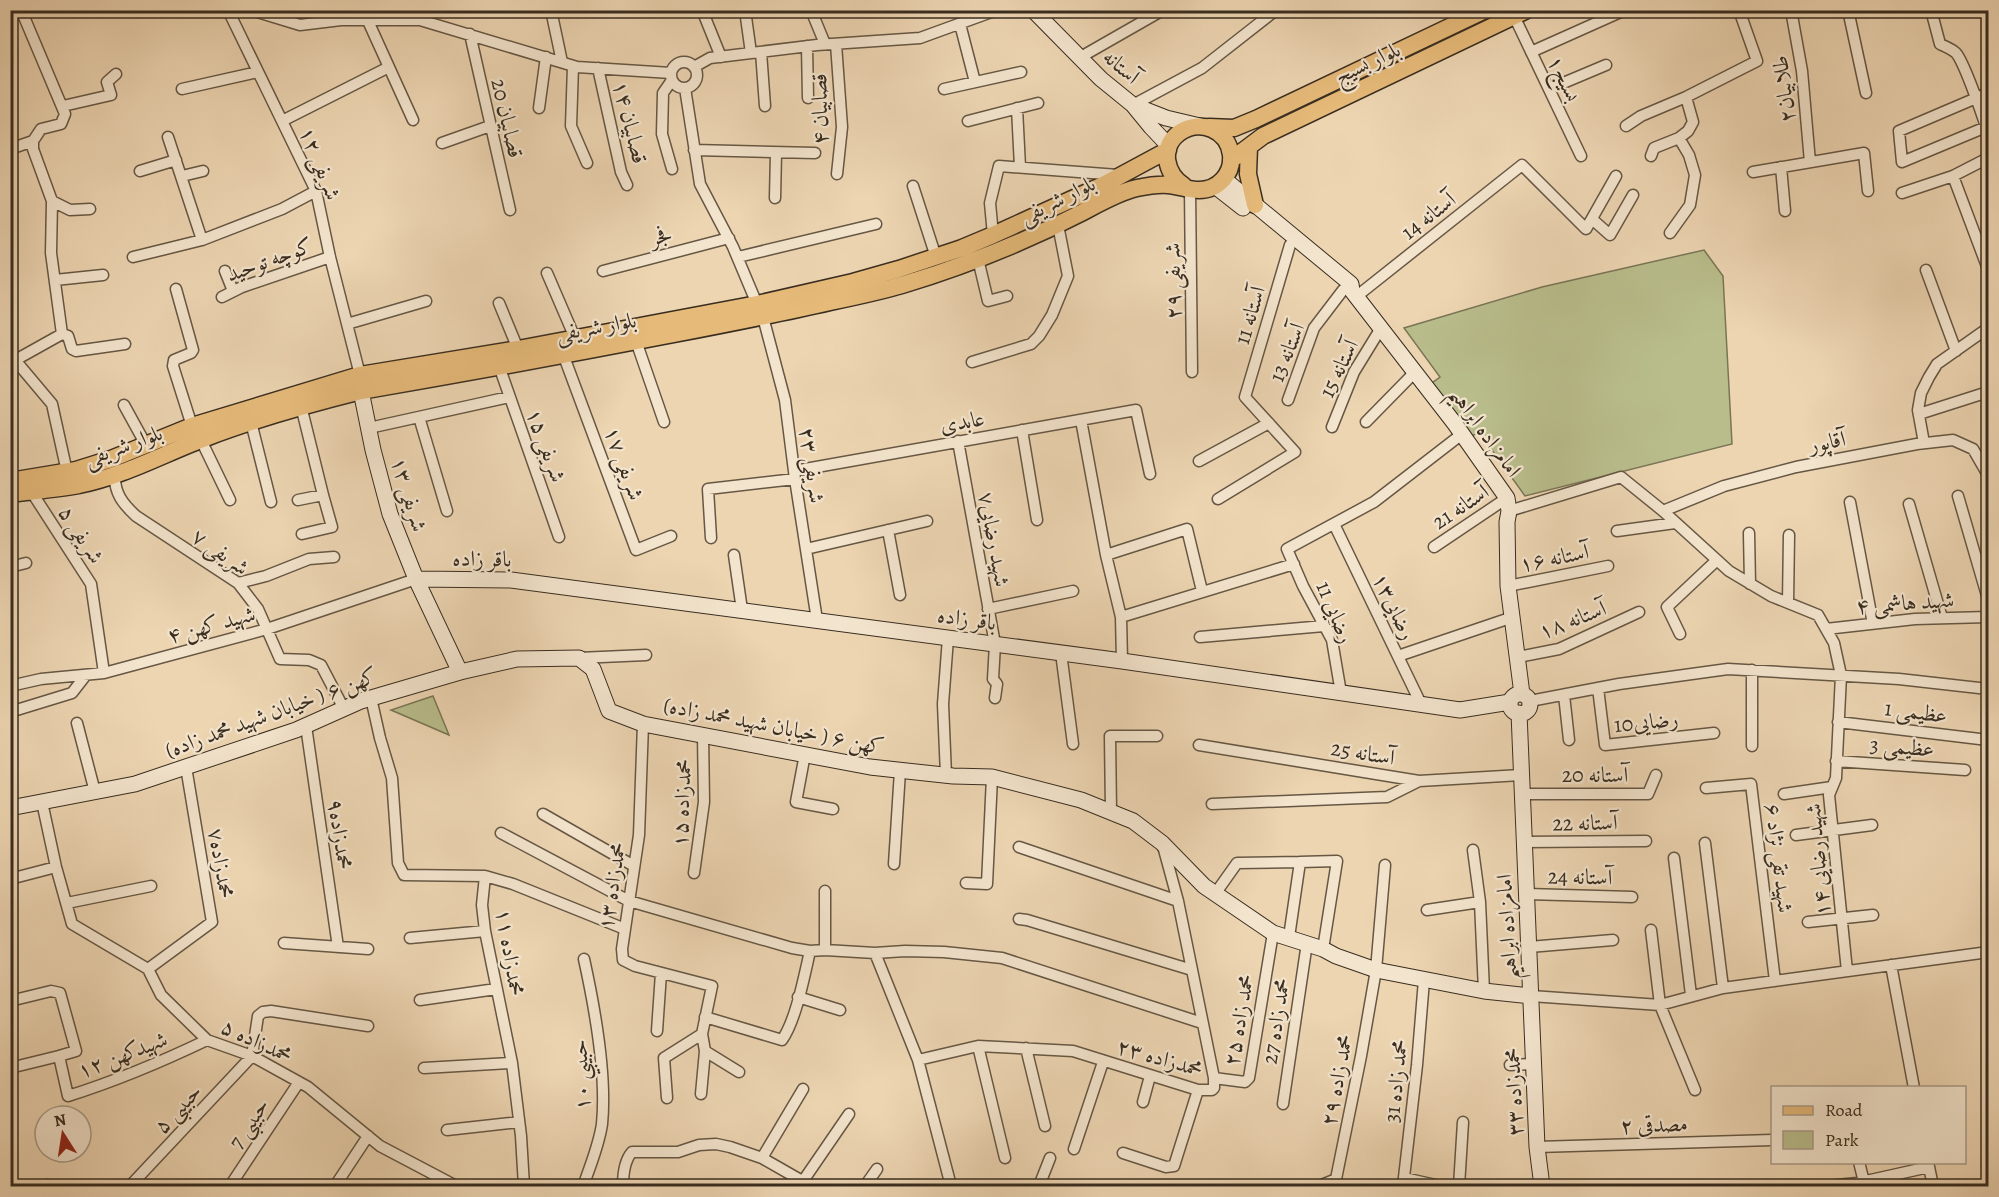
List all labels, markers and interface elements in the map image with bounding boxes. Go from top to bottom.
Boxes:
street label: بلوار بسیج [1329,35,1407,95]
street label: آستانه [1096,42,1148,93]
street label: بسیج۱ [1537,50,1588,108]
street label: طلابیان۲ [1765,54,1803,124]
street label: قصابیان ۴ [804,73,836,145]
street label: قصابیان 20 [483,76,531,161]
street label: قصابیان ۱۴ [605,78,655,167]
street label: شریفی ۱۲ [291,122,348,205]
street label: بلوار شریفی [1014,169,1101,232]
street label: آستانه 14 [1395,184,1464,247]
street label: فجر [645,219,676,254]
street label: کوچه توحید [222,230,317,289]
street label: شریفی ۲۹ [1157,242,1190,320]
street label: آستانه 11 [1227,280,1274,348]
street label: بلوار شریفی [554,305,639,350]
street label: آستانه 13 [1262,316,1313,386]
street label: آستانه 15 [1312,332,1367,403]
street label: امامزاده ابراهیم [1437,380,1528,487]
street label: عابدی [938,403,987,441]
street label: شریفی ۱۵ [518,404,573,487]
street label: بلوار شریفی [80,418,167,475]
street label: شریفی ۱۷ [596,422,651,505]
street label: آقاپور [1804,423,1851,462]
street label: شریفی ۲۳ [791,425,832,505]
street label: شریفی ۱۳ [383,453,435,536]
street label: آستانه 21 [1426,476,1497,537]
street label: شهید رضایی۷ [971,489,1017,589]
street label: شریفی ۵ [50,500,111,570]
street label: شریفی ۷ [185,521,255,583]
street label: آستانه ۱۶ [1517,536,1594,579]
street label: باقر زاده [452,543,512,575]
street label: رضایی۱۳ [1365,568,1423,645]
street label: رضایی 11 [1309,577,1362,648]
street label: شهید هاشمی ۴ [1855,585,1955,621]
street label: آستانه ۱۸ [1534,593,1613,647]
street label: شهید کهن ۴ [164,599,259,651]
street label: باقر زاده [935,600,998,638]
street label: کهن ۶ ( خیابان شهید محمد زاده) [161,661,382,765]
street label: کهن ۶ ( خیابان شهید محمد زاده) [661,690,887,762]
street label: عظیمی 1 [1883,693,1949,731]
street label: رضایی10 [1612,704,1680,740]
street label: عظیمی 3 [1869,730,1935,764]
street label: آستانه 25 [1329,733,1399,773]
street label: محمدزاده ۱۵ [665,758,699,848]
street label: آستانه 20 [1562,760,1631,790]
street label: محمدزاده۹ [320,797,360,871]
street label: شهید تقی نژاد ۶ [1756,802,1801,915]
street label: شهید رضایی ۱۴ [1798,802,1838,918]
street label: آستانه 22 [1552,807,1620,839]
street label: محمدزاده۷ [201,826,241,901]
street label: محمدزاده ۱۳ [590,840,634,932]
street label: آستانه 24 [1547,861,1615,893]
street label: امامزاده ابراهیم [1489,873,1531,981]
street label: محمدزاده ۱۱ [488,906,532,998]
street label: محمد زاده ۲۵ [1216,972,1262,1068]
street label: محمد زاده 27 [1254,976,1298,1066]
street label: محمدزاده ۵ [216,1011,297,1070]
street label: شهیدکهن ۱۲ [73,1024,172,1086]
street label: محمدزاده ۲۳ [1113,1031,1206,1085]
street label: محمد زاده ۲۹ [1313,1032,1361,1128]
street label: حبيبي ١٠ [564,1038,603,1111]
street label: محمد زاده 31 [1377,1038,1415,1124]
street label: محمدزاده ۳۳ [1497,1047,1531,1137]
street label: حبیبی ۵ [147,1077,211,1142]
legend [1771,1086,1966,1164]
street label: حبیبی 7 [221,1092,279,1156]
text: Road [1825,1098,1863,1122]
north arrow [33,1104,93,1164]
text: N [52,1108,68,1132]
street label: مصدقی ۲ [1620,1109,1688,1141]
text: Park [1825,1128,1859,1152]

